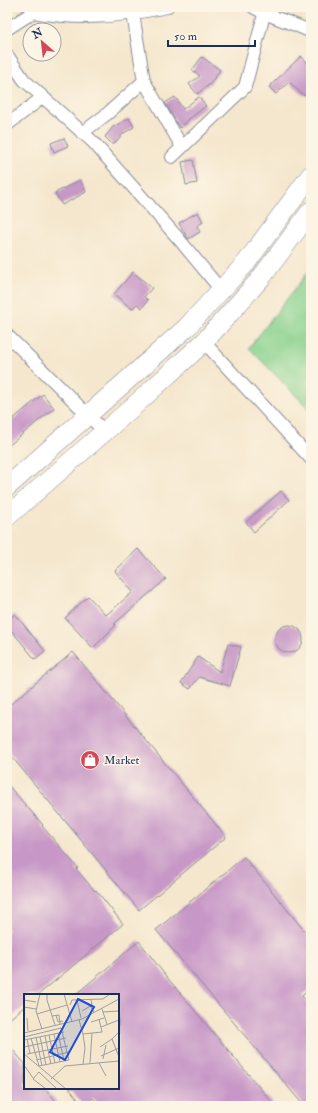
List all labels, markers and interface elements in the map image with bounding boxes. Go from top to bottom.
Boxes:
north arrow [22,22,62,62]
scale bar [168,22,255,48]
text: N [29,25,46,42]
text: 50 m [174,29,198,44]
shop icon: Market [79,749,101,771]
place label: Market [104,753,139,768]
inset map [24,994,119,1089]

